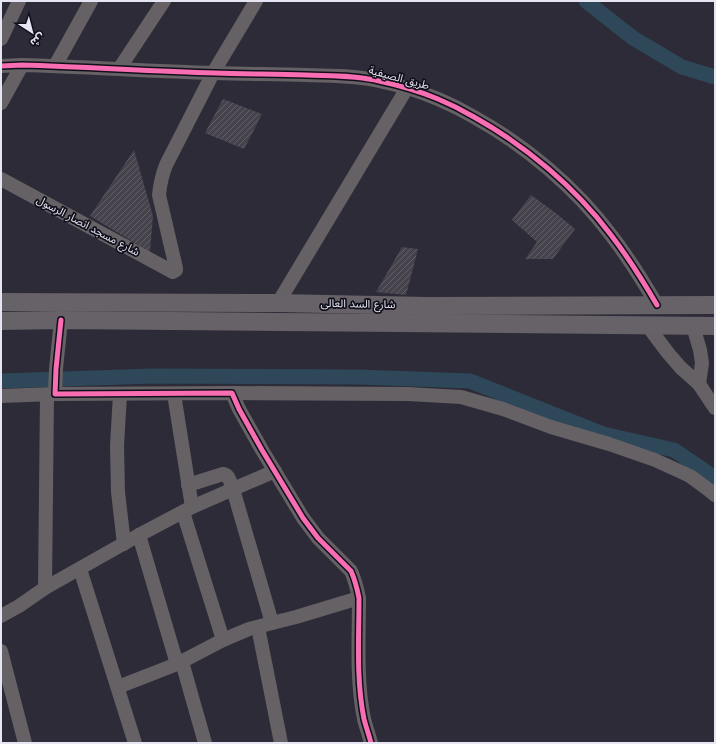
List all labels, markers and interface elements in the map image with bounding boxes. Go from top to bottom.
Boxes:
north arrow [12,12,52,52]
text: ش [28,30,48,49]
street label: طريق الصيفية [367,64,431,92]
street label: شارع مسجد انصار الرسول [34,193,142,260]
street label: شارع السد العالى [320,297,396,312]

